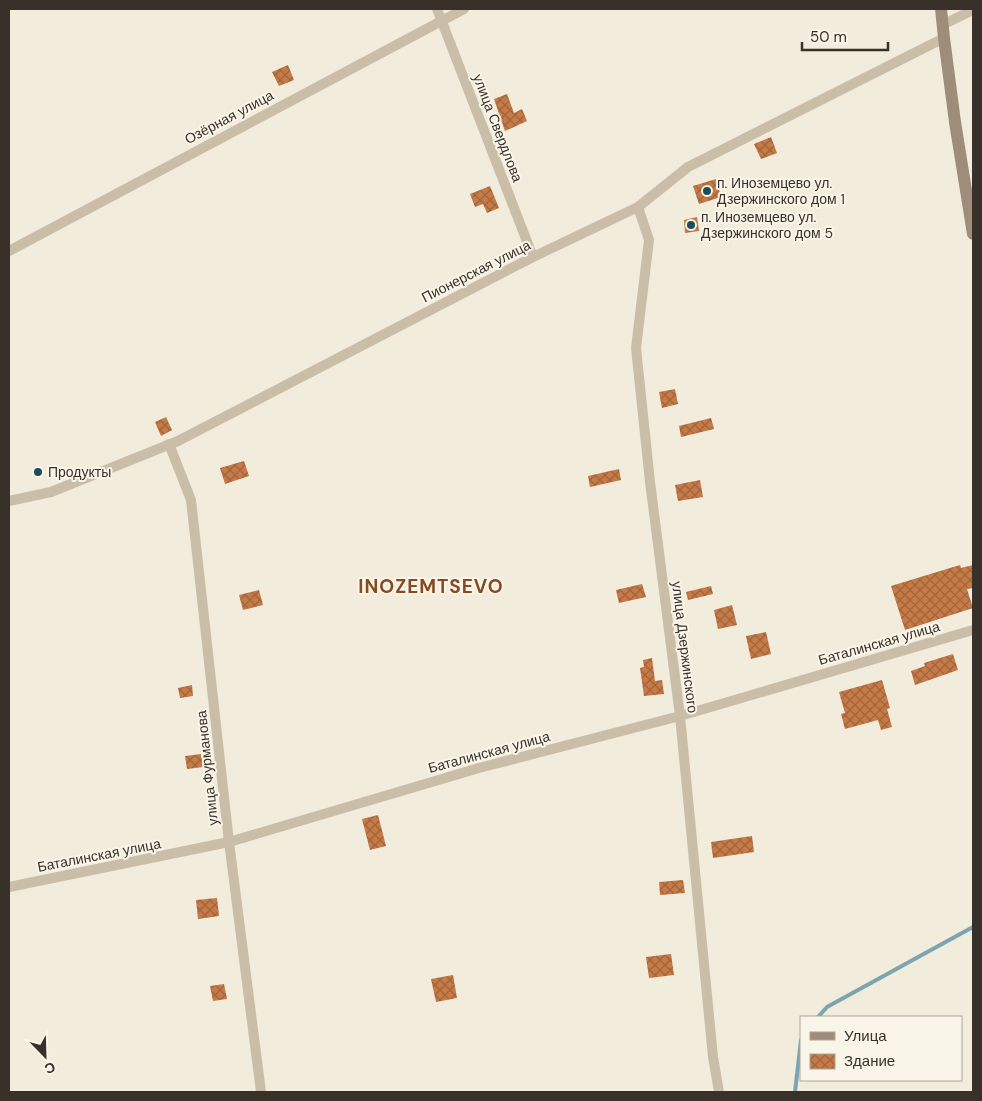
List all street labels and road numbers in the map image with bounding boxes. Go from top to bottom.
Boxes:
street label: улица Свердлова [469,71,527,185]
street label: Озёрная улица [181,86,277,148]
street label: Пионерская улица [418,236,534,306]
street label: улица Дзержинского [668,580,702,714]
street label: Баталинская улица [816,617,942,669]
street label: улица Фурманова [192,709,222,826]
street label: Баталинская улица [426,727,552,777]
street label: Баталинская улица [36,834,162,876]

